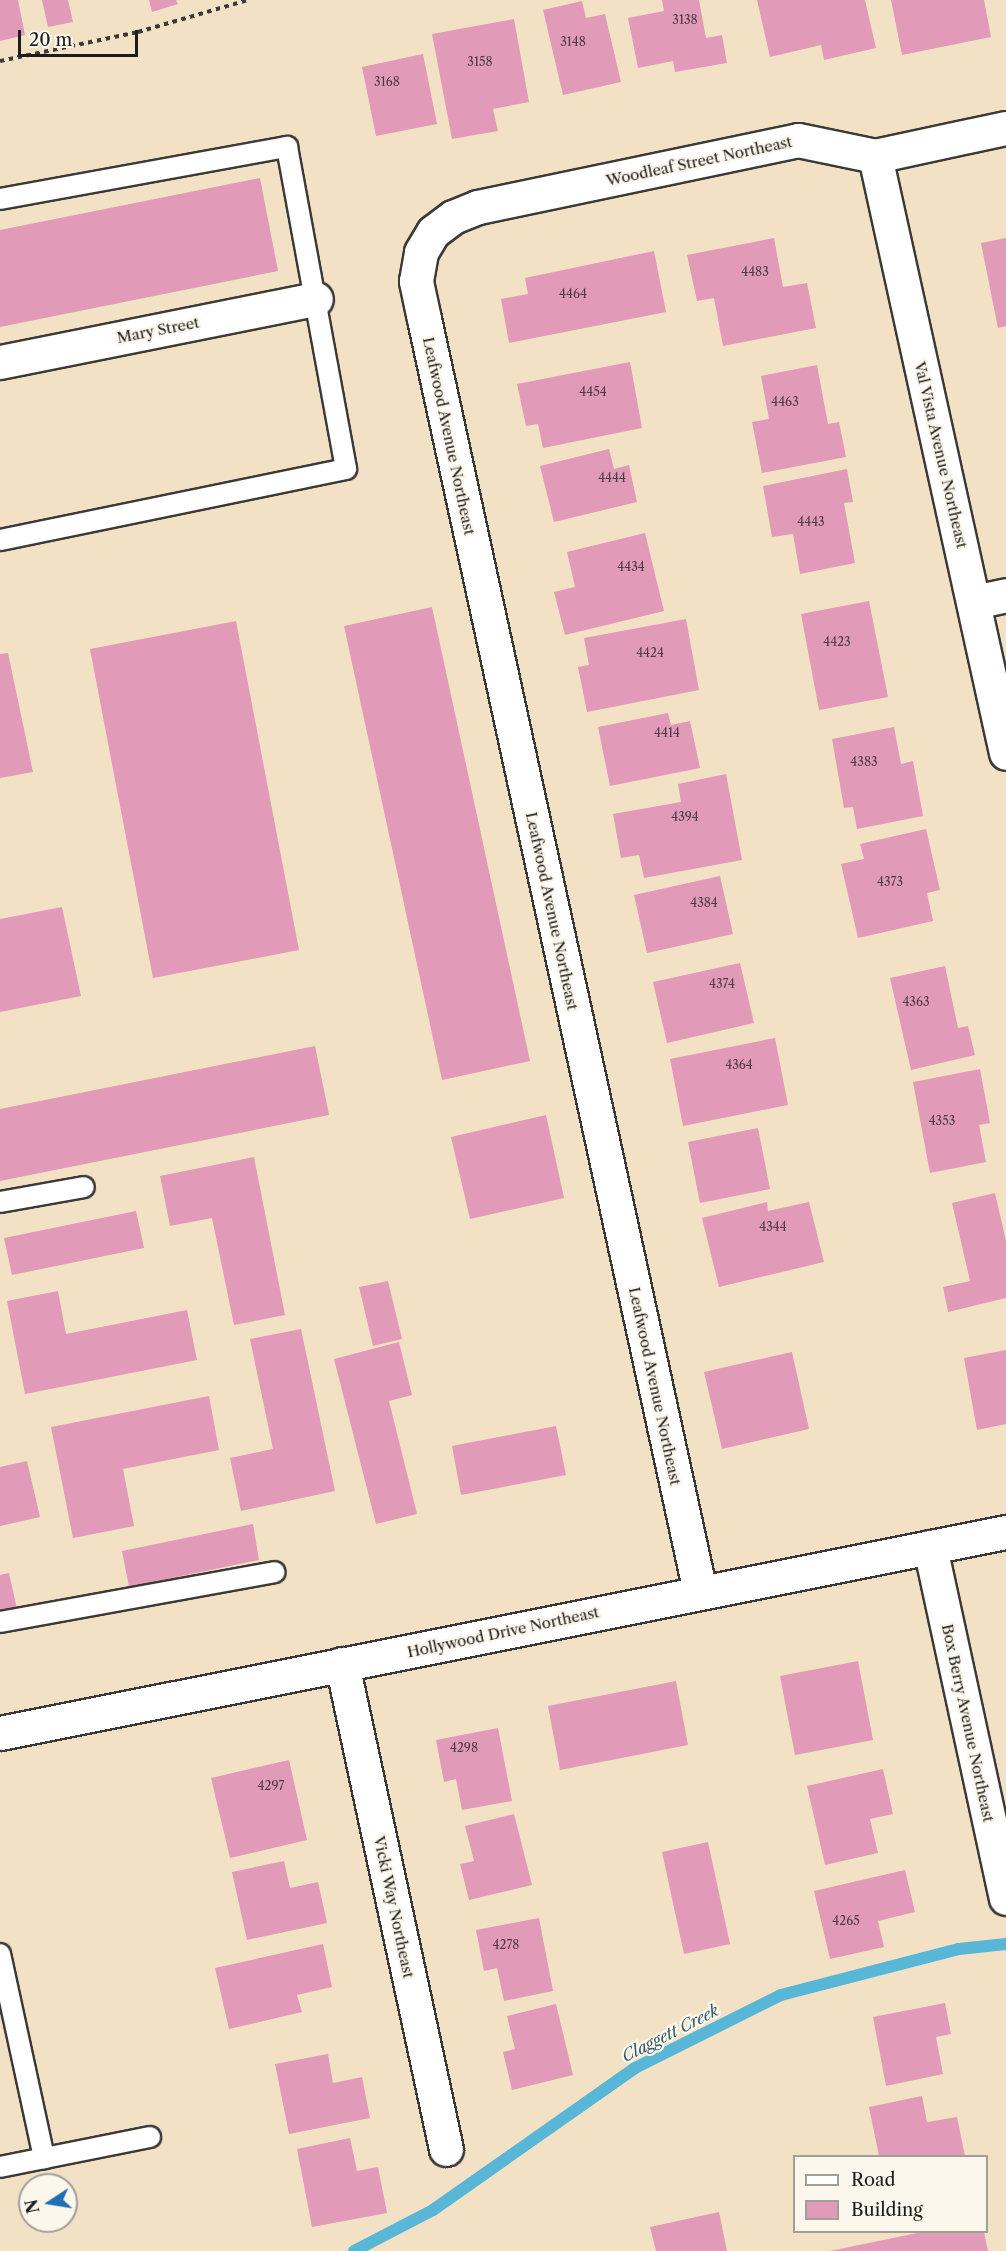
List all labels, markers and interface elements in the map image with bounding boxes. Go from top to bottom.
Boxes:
house number: 3138 [672,13,698,27]
scale bar [21,18,141,56]
text: 20 m [29,29,72,51]
house number: 3148 [560,35,586,49]
house number: 3158 [467,55,493,69]
house number: 3168 [374,75,400,89]
street label: Woodleaf Street Northeast [604,132,794,190]
house number: 4483 [741,265,769,279]
house number: 4464 [559,287,587,301]
street label: Mary Street [115,313,201,347]
street label: Leafwood Avenue Northeast [419,335,479,537]
street label: Val Vista Avenue Northeast [911,359,971,551]
house number: 4454 [579,385,607,399]
house number: 4463 [771,395,799,409]
house number: 4444 [598,471,626,485]
house number: 4443 [797,515,825,529]
house number: 4434 [617,560,645,574]
house number: 4423 [823,635,851,649]
house number: 4424 [636,646,664,660]
house number: 4414 [654,726,680,740]
house number: 4383 [850,755,878,769]
street label: Leafwood Avenue Northeast [522,810,582,1012]
house number: 4394 [671,810,699,824]
house number: 4373 [877,875,903,889]
house number: 4384 [690,896,718,910]
house number: 4374 [709,977,735,991]
house number: 4363 [902,995,930,1009]
house number: 4364 [725,1058,753,1072]
house number: 4353 [929,1114,955,1128]
house number: 4344 [759,1220,787,1234]
street label: Leafwood Avenue Northeast [625,1285,685,1487]
street label: Hollywood Drive Northeast [405,1603,601,1661]
street label: Box Berry Avenue Northeast [938,1622,998,1824]
house number: 4298 [450,1741,478,1755]
house number: 4297 [258,1779,284,1793]
street label: Vicki Way Northeast [370,1834,418,1980]
house number: 4265 [832,1914,860,1928]
house number: 4278 [493,1938,519,1952]
water label: Claggett Creek [618,2000,722,2066]
legend [793,2155,988,2233]
text: Road [851,2169,896,2191]
north arrow [18,2173,78,2233]
text: N [21,2197,44,2215]
text: Building [851,2199,923,2221]

